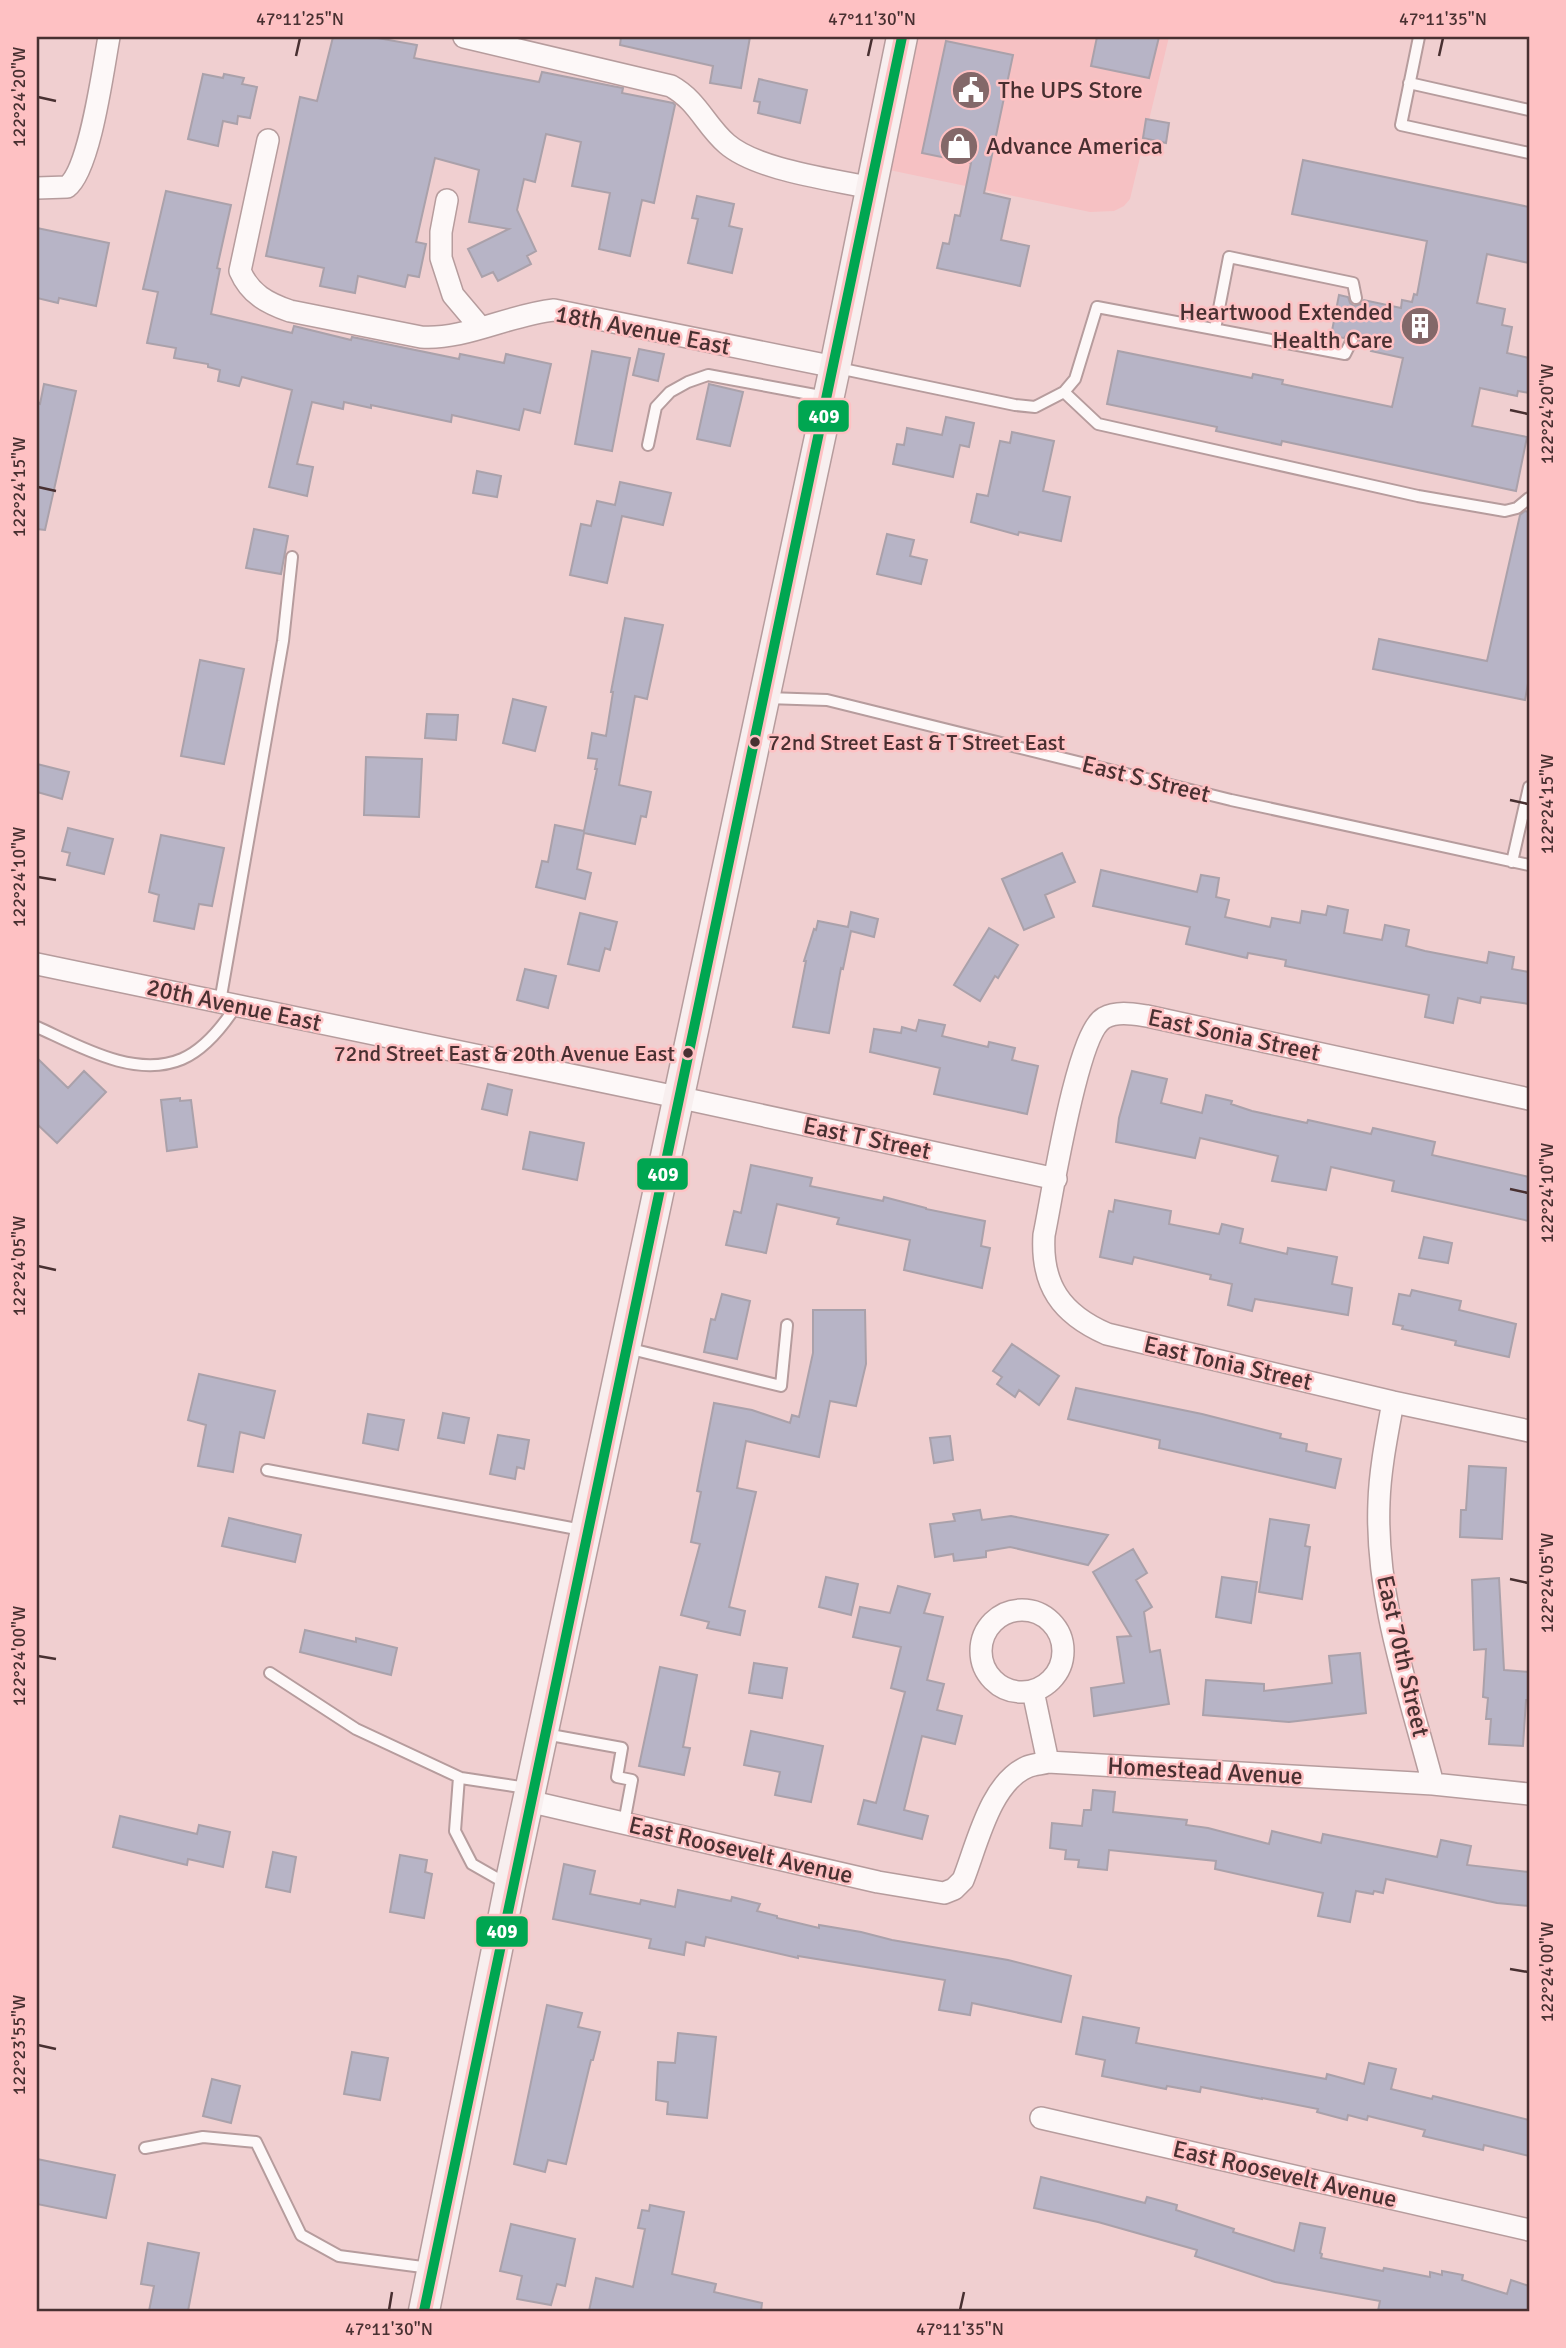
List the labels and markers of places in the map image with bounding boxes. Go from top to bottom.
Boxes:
public building icon: The UPS Store [950,69,992,111]
place label: The UPS Store [998,75,1143,105]
shop icon: Advance America [938,125,980,167]
place label: Advance America [986,131,1163,161]
place label: Heartwood Extended Health Care [1179,297,1393,355]
building icon: Heartwood Extended Health Care [1399,305,1441,347]
place label: 72nd Street East & T Street East [768,729,1065,756]
marker: 72nd Street East & T Street East [748,735,762,749]
place label: 72nd Street East & 20th Avenue East [334,1040,675,1067]
marker: 72nd Street East & 20th Avenue East [681,1046,695,1060]

